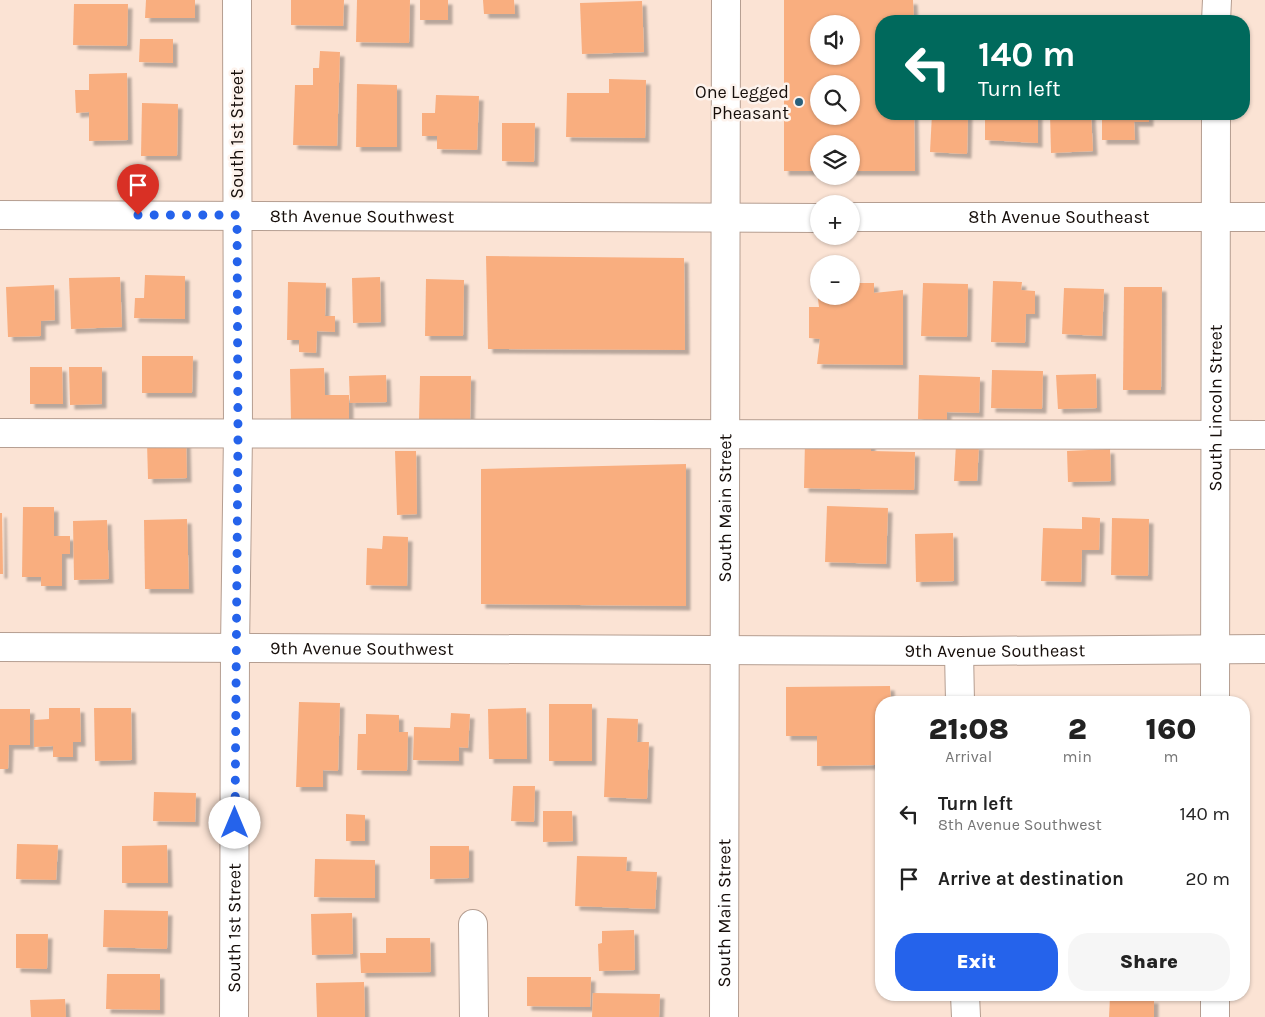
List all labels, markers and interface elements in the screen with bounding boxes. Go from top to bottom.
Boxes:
map controls [810,15,860,305]
button: sound [810,15,860,65]
text: 140 m [978,34,1076,75]
icon: left [895,35,960,100]
street label: South 1st Street [226,69,248,199]
button: search [810,75,860,125]
text: Turn left [978,76,1061,102]
place label: One Legged Pheasant [695,81,789,124]
marker: One Legged Pheasant [793,96,805,108]
button: layers [810,135,860,185]
pin [117,164,159,215]
icon: arrive [124,171,152,199]
button: + [810,195,860,245]
street label: 8th Avenue Southwest [270,205,454,228]
street label: 8th Avenue Southeast [968,206,1150,228]
button: − [810,255,860,305]
street label: South Lincoln Street [1204,324,1227,492]
street label: South Main Street [714,433,736,582]
street label: 9th Avenue Southwest [270,637,454,660]
street label: 9th Avenue Southeast [905,639,1086,662]
text: 21:08 [929,711,1009,747]
text: 2 [1068,711,1087,747]
text: 160 [1145,711,1196,747]
text: Arrival [945,747,992,766]
text: min [1062,747,1092,766]
text: m [1163,747,1178,766]
text: Turn left [938,793,1013,815]
position arrow [208,796,260,848]
icon: left [895,800,923,828]
text: 140 m [1180,803,1230,825]
text: 8th Avenue Southwest [938,815,1102,834]
street label: South Main Street [713,838,735,987]
street label: South 1st Street [223,863,245,993]
icon: arrive [895,865,923,893]
text: Arrive at destination [938,868,1124,890]
text: 20 m [1185,868,1230,890]
button: Exit [895,933,1058,991]
button: Share [1068,933,1230,991]

